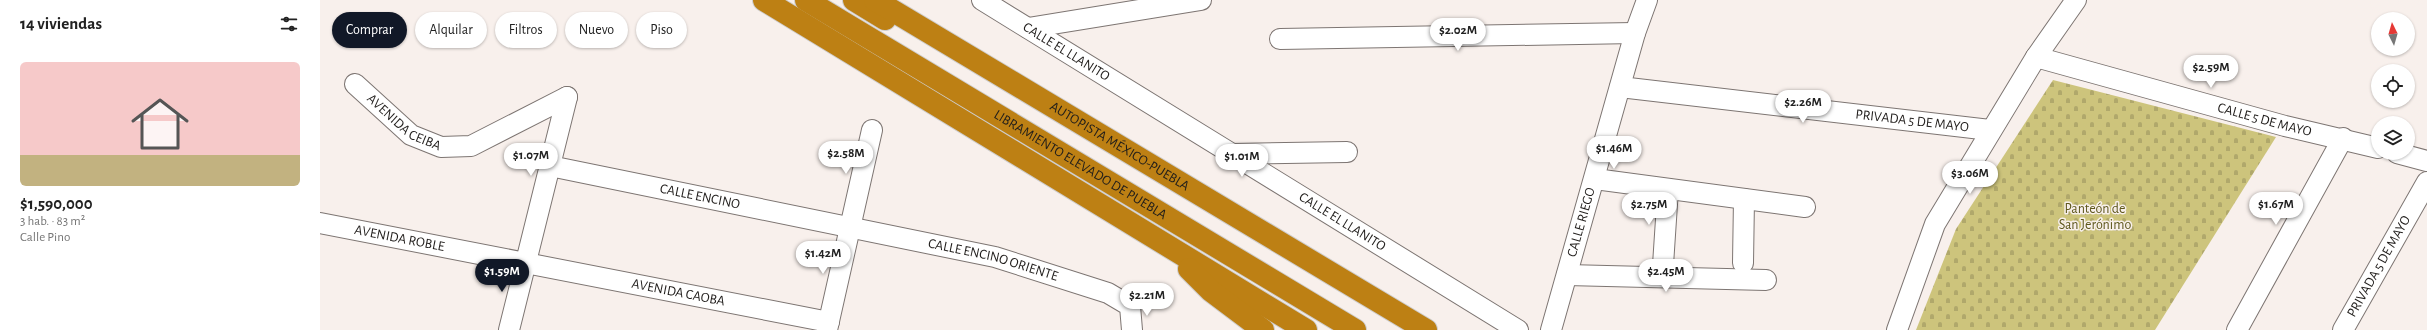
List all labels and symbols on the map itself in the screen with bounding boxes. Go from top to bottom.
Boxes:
north arrow [2371,12,2415,56]
pin: $2.02M [1425,18,1491,52]
street label: CALLE EL LLANITO [1020,20,1112,84]
pin: $2.59M [2178,55,2244,89]
pin: $2.26M [1770,90,1836,124]
street label: AVENIDA CEIBA [364,91,443,153]
street label: AUTOPISTA MÉXICO-PUEBLA [1047,99,1192,193]
street label: CALLE 5 DE MAYO [2216,101,2313,139]
street label: PRIVADA 5 DE MAYO [1855,107,1970,134]
street label: LIBRAMIENTO ELEVADO DE PUEBLA [991,108,1169,222]
pin: $1.46M [1581,136,1647,170]
pin: $2.58M [813,141,879,175]
pin: $1.07M [498,143,564,177]
pin: $1.01M [1209,144,1275,178]
pin: $3.06M [1937,161,2003,195]
street label: CALLE ENCINO [659,182,741,212]
street label: CALLE RIEGO [1565,186,1598,259]
street label: CALLE EL LLANITO [1296,190,1388,254]
pin: $2.75M [1616,192,1682,226]
pin: $1.67M [2243,192,2309,226]
park label: Panteón de San Jerónimo [2059,202,2131,232]
street label: PRIVADA 5 DE MAYO [2345,213,2413,320]
street label: AVENIDA ROBLE [353,223,446,254]
street label: CALLE ENCINO ORIENTE [927,236,1060,284]
pin: $1.42M [790,241,856,275]
pin: $1.59M [469,259,535,293]
pin: $2.45M [1633,259,1699,293]
street label: AVENIDA CAOBA [630,277,726,309]
pin: $2.21M [1114,283,1180,317]

